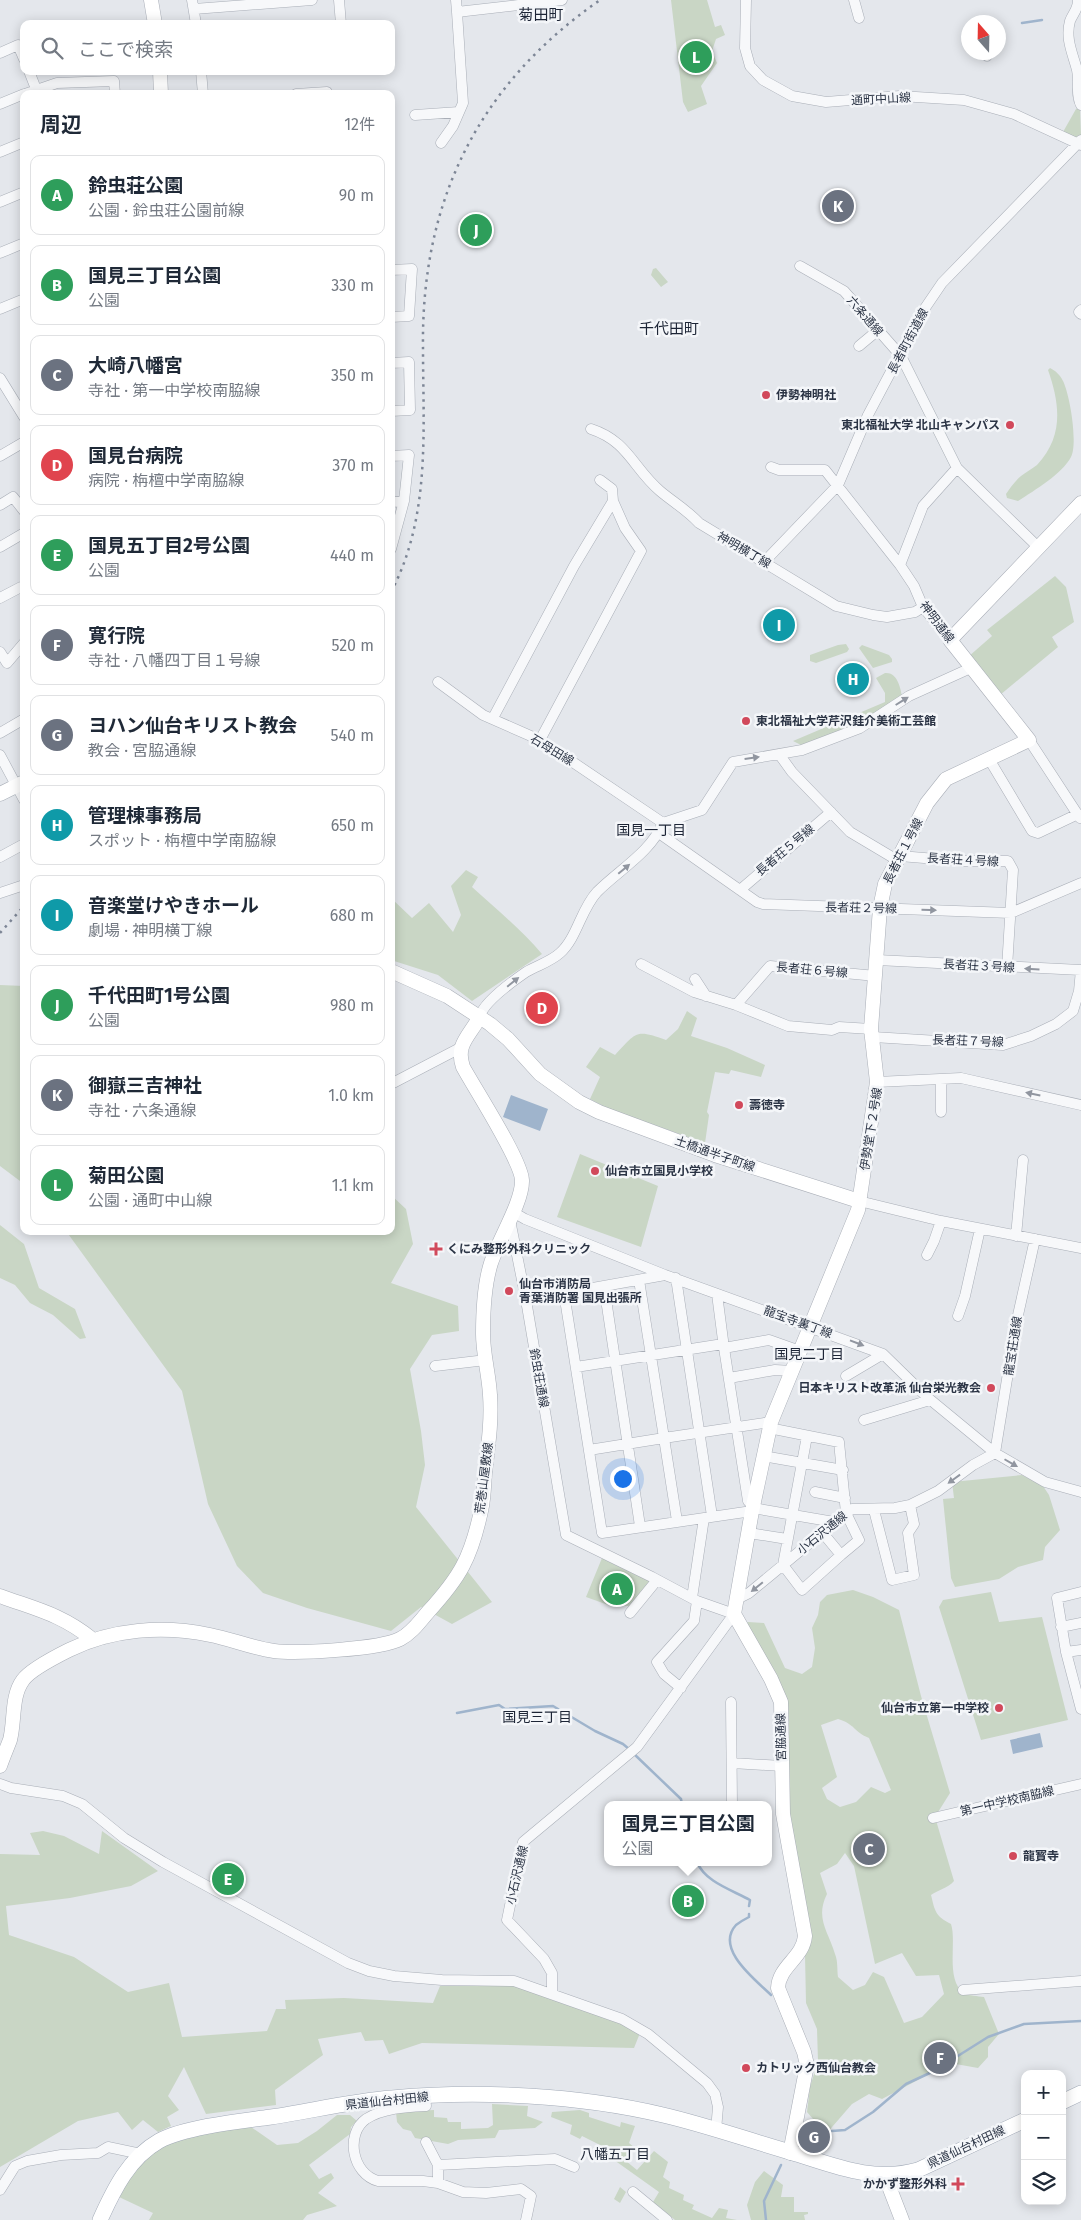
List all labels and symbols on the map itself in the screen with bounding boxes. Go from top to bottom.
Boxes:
district label: 菊田町 [518,6,564,24]
north arrow [961,15,1006,60]
pin: L [680,38,712,76]
street label: 通町中山線 [851,90,911,108]
pin: K [822,187,854,225]
pin: J [460,211,492,249]
street label: 六条通線 [844,293,886,339]
street label: 長者町街道線 [885,306,931,376]
district label: 千代田町 [639,320,699,338]
place label: 伊勢神明社 [776,388,836,402]
marker: 伊勢神明社 [760,389,772,401]
place label: 東北福祉大学 北山キャンパス [841,418,1000,432]
marker: 東北福祉大学 北山キャンパス [1004,419,1016,431]
street label: 神明横丁線 [715,529,773,571]
street label: 神明通線 [917,599,957,645]
pin: I [763,606,795,644]
pin: H [837,660,869,698]
one-way arrow [895,696,909,706]
place label: 東北福祉大学芹沢銈介美術工芸館 [756,714,936,728]
marker: 東北福祉大学芹沢銈介美術工芸館 [740,715,752,727]
street label: 石母田線 [528,732,576,768]
one-way arrow [745,754,761,762]
street label: 長者荘１号線 [880,816,926,886]
street label: 長者荘５号線 [753,821,817,879]
district label: 国見一丁目 [616,822,686,839]
street label: 長者荘４号線 [927,851,999,869]
one-way arrow [617,864,630,875]
street label: 長者荘２号線 [825,900,897,916]
one-way arrow [921,906,937,914]
street label: 長者荘３号線 [943,957,1015,975]
street label: 長者荘６号線 [776,960,848,980]
one-way arrow [1024,964,1040,972]
one-way arrow [506,977,519,988]
pin: D [526,989,558,1027]
street label: 長者荘７号線 [932,1033,1004,1049]
street label: 伊勢堂下２号線 [858,1086,884,1172]
one-way arrow [1026,1090,1041,1098]
place label: 壽徳寺 [749,1098,785,1112]
marker: 壽徳寺 [733,1099,745,1111]
street label: 土橋通半子町線 [673,1134,757,1174]
place label: 仙台市立国見小学校 [605,1164,713,1178]
marker: 仙台市立国見小学校 [589,1165,601,1177]
marker: くにみ整形外科クリニック [429,1242,443,1256]
place label: くにみ整形外科クリニック [447,1242,591,1256]
place label: 仙台市消防局 青葉消防署 国見出張所 [519,1277,642,1305]
marker: 仙台市消防局 青葉消防署 国見出張所 [503,1285,515,1297]
street label: 龍宝寺裏丁線 [762,1303,834,1341]
street label: 龍宝荘通線 [1001,1315,1025,1377]
one-way arrow [849,1340,864,1347]
district label: 国見二丁目 [774,1346,844,1363]
street label: 鈴虫荘通線 [527,1347,551,1409]
place label: 日本キリスト改革派 仙台栄光教会 [798,1381,981,1395]
marker: 日本キリスト改革派 仙台栄光教会 [985,1382,997,1394]
street label: 荒巻山屋敷線 [473,1441,495,1515]
one-way arrow [1005,1458,1018,1467]
your location [610,1466,636,1492]
one-way arrow [947,1474,961,1484]
street label: 小石沢通線 [794,1509,850,1557]
pin: A [601,1570,633,1608]
one-way arrow [750,1581,763,1592]
place label: 仙台市立第一中学校 [881,1701,989,1715]
marker: 仙台市立第一中学校 [993,1702,1005,1714]
district label: 国見三丁目 [502,1709,572,1726]
street label: 宮脇通線 [774,1713,788,1761]
street label: 第一中学校南脇線 [959,1783,1055,1819]
pin: C [853,1830,885,1868]
street label: 小石沢通線 [503,1844,531,1906]
place label: 龍寳寺 [1023,1849,1059,1863]
marker: 龍寳寺 [1007,1850,1019,1862]
pin: E [212,1860,244,1898]
pin: B [672,1882,704,1920]
pin: F [924,2039,956,2077]
place label: カトリック西仙台教会 [756,2061,876,2075]
marker: カトリック西仙台教会 [740,2062,752,2074]
street label: 県道仙台村田線 [344,2090,430,2112]
pin: G [798,2118,830,2156]
street label: 県道仙台村田線 [925,2123,1007,2171]
district label: 八幡五丁目 [580,2146,650,2163]
place label: かかず整形外科 [863,2177,947,2191]
marker: かかず整形外科 [951,2177,965,2191]

